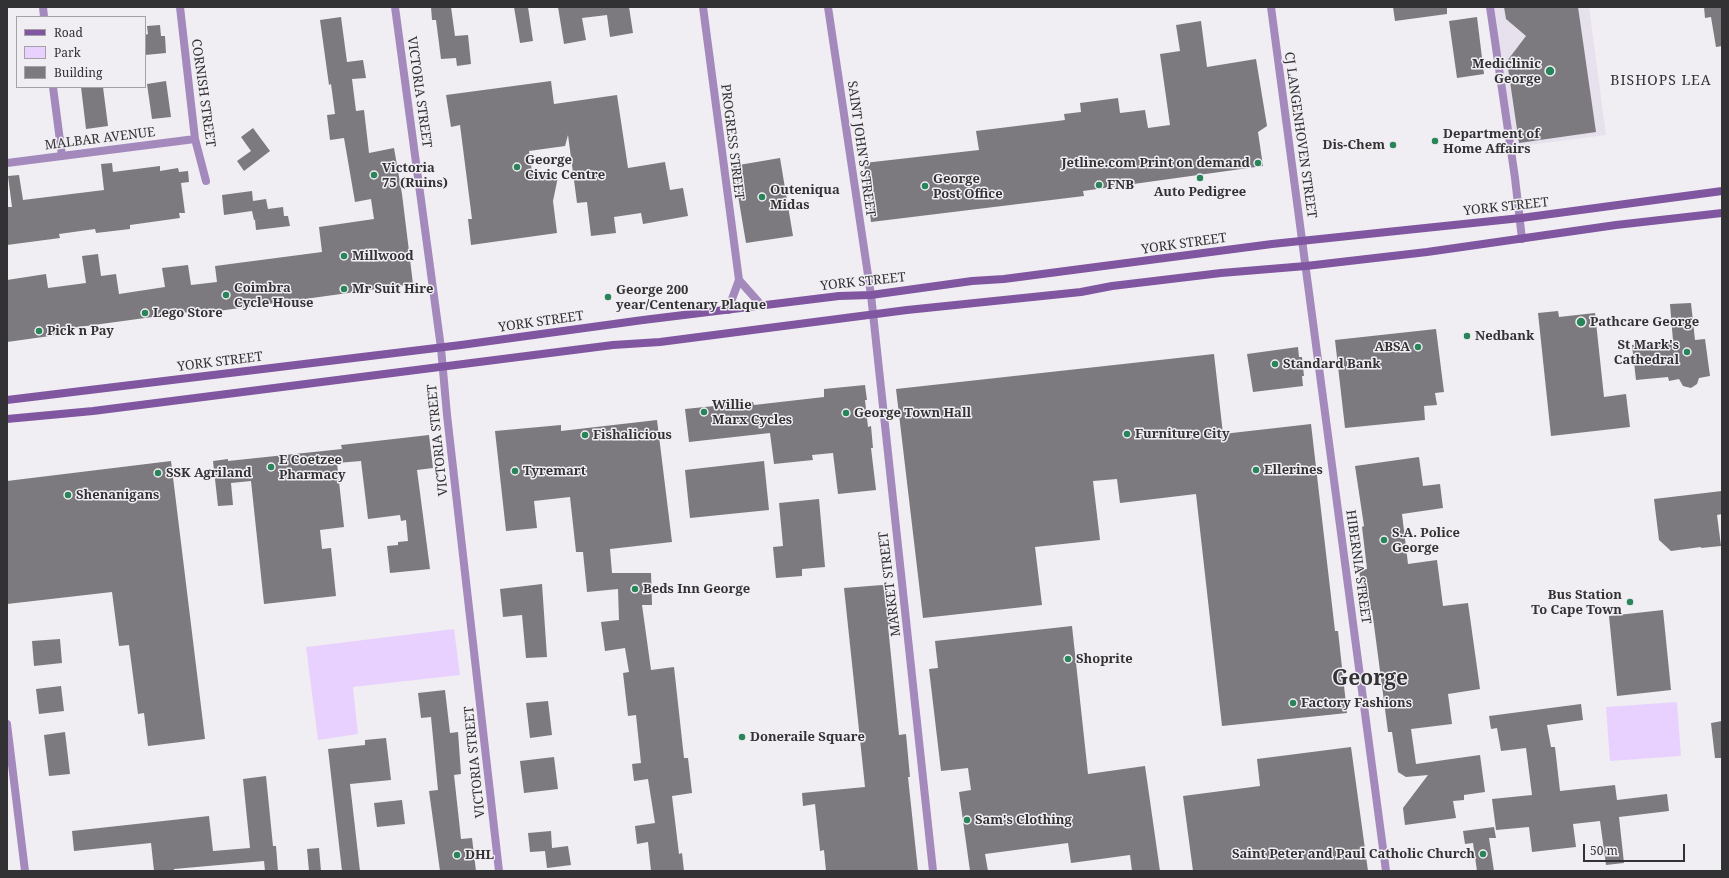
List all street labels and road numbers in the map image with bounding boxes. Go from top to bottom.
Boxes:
street label: VICTORIA STREET [403,35,435,149]
street label: CORNISH STREET [188,38,218,148]
street label: CJ LANGENHOVEN STREET [1281,51,1319,219]
street label: SAINT JOHN'S STREET [844,80,878,218]
street label: PROGRESS STREET [717,83,747,201]
street label: MALBAR AVENUE [44,124,156,154]
street label: YORK STREET [1462,195,1550,219]
street label: YORK STREET [1140,230,1228,258]
street label: YORK STREET [819,270,907,294]
street label: YORK STREET [497,308,585,336]
street label: YORK STREET [176,349,264,375]
street label: VICTORIA STREET [424,383,452,497]
street label: HIBERNIA STREET [1342,509,1374,625]
street label: MARKET STREET [876,530,904,638]
street label: VICTORIA STREET [461,705,489,819]

